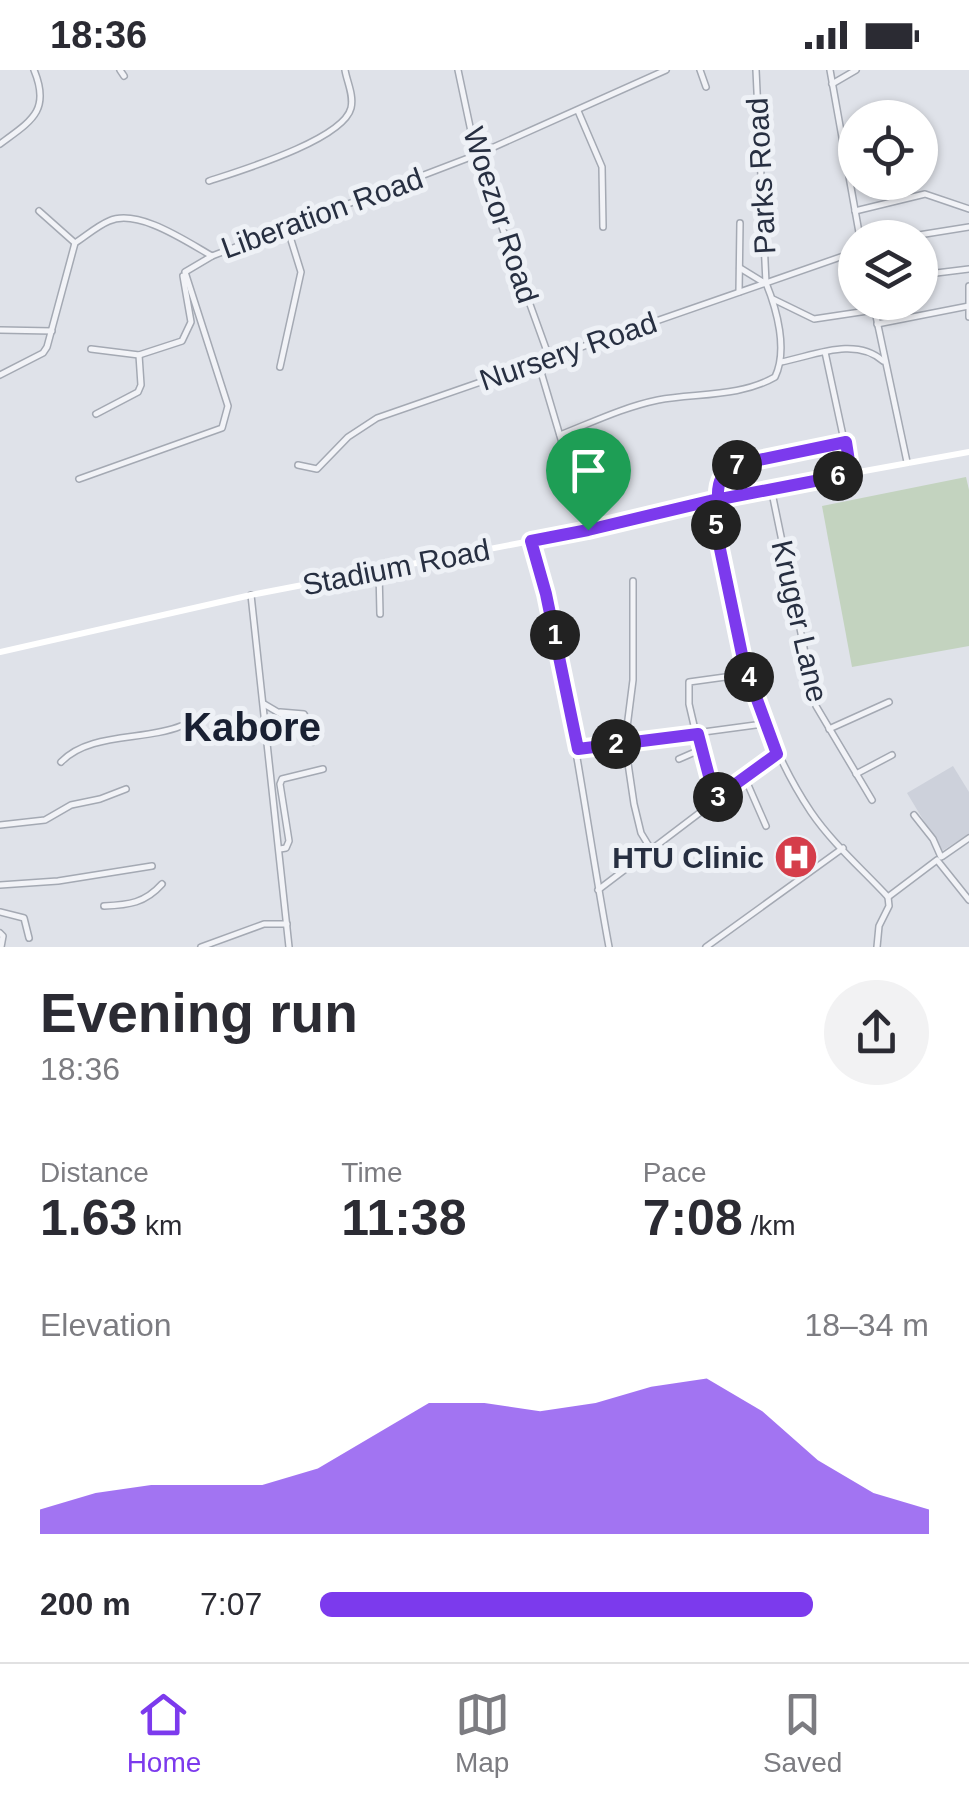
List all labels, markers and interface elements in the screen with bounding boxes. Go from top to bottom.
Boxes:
text: 18:36 [50,14,147,56]
street label: Parks Road [740,97,782,255]
map controls [838,100,938,320]
button: locate [838,100,938,200]
street label: Woezor Road [457,123,545,307]
street label: Liberation Road [217,161,427,265]
button: layers [838,220,938,320]
street label: Nursery Road [475,305,661,397]
pin [546,428,631,531]
pin: 7 [712,440,762,490]
icon: arrive [561,443,616,498]
text: 7 [729,449,745,480]
pin: 6 [813,451,863,501]
text: 6 [830,460,846,491]
pin: 5 [691,500,741,550]
text: 5 [708,509,724,540]
street label: Stadium Road [300,533,492,601]
street label: Kruger Lane [765,537,835,705]
pin: 1 [530,610,580,660]
text: 1 [547,619,563,650]
pin: 4 [724,652,774,702]
text: 4 [741,661,757,692]
district label: Kabore [183,705,321,749]
pin: 2 [591,719,641,769]
text: 2 [608,728,624,759]
pin: 3 [693,772,743,822]
text: 3 [710,781,726,812]
hospital icon: HTU Clinic [773,834,819,880]
place label: HTU Clinic [612,841,764,874]
button: share [824,980,929,1085]
text: Evening run [40,982,358,1044]
text: 18:36 [40,1051,120,1087]
text: Distance [40,1157,149,1188]
text: Time [341,1157,403,1188]
text: Pace [643,1157,706,1188]
text: 1.63 [40,1190,137,1246]
text: 11:38 [341,1190,466,1246]
text: 7:08 [643,1190,743,1246]
text: km [137,1210,182,1241]
text: /km [743,1210,796,1241]
text: Elevation [40,1307,172,1343]
text: 18–34 m [804,1307,929,1343]
text: 200 m [40,1586,131,1622]
text: 7:07 [200,1586,262,1622]
tab: Home [127,1687,201,1779]
tab: Map [455,1687,510,1779]
tab: Saved [763,1687,842,1779]

